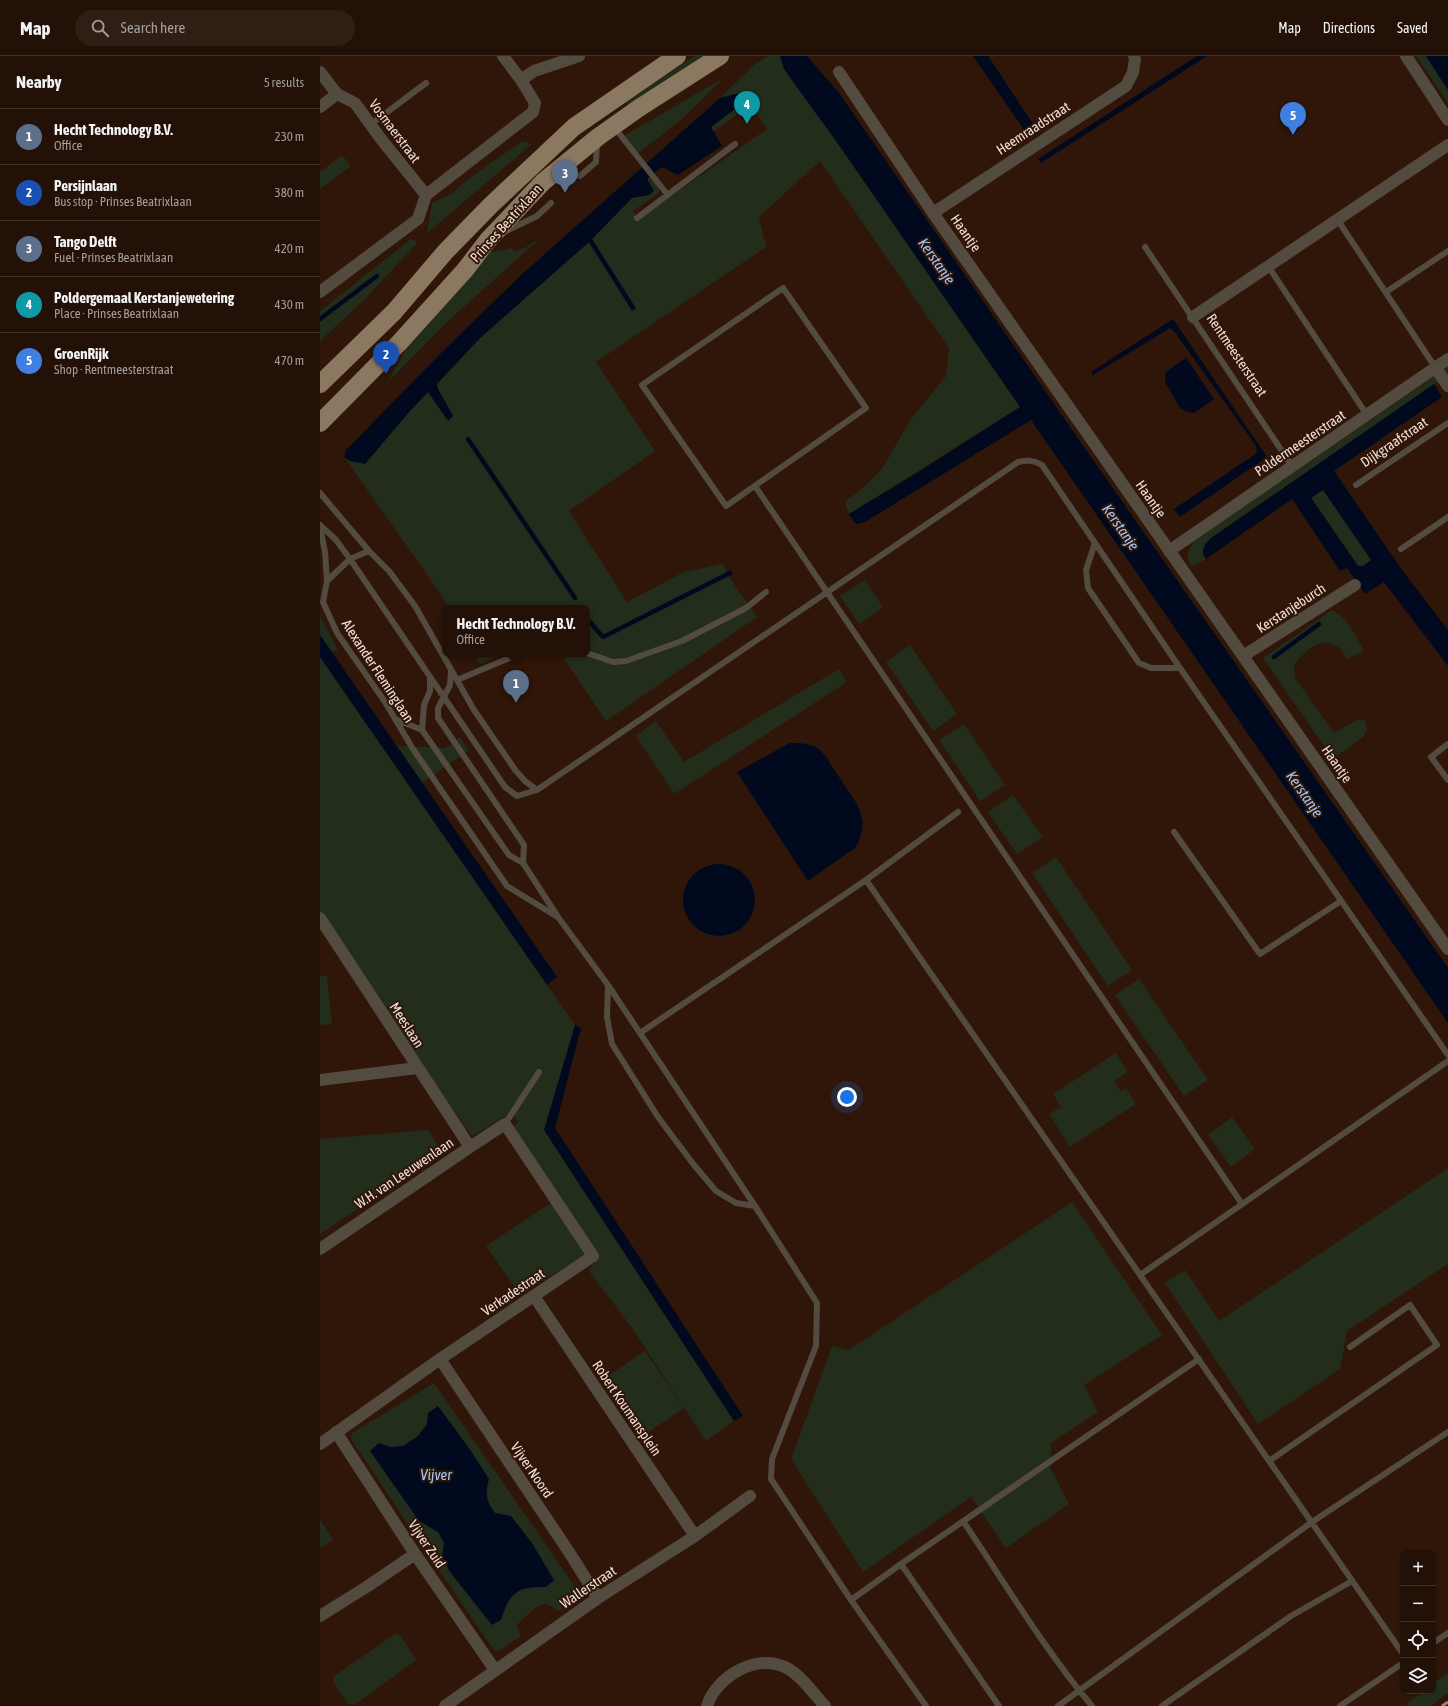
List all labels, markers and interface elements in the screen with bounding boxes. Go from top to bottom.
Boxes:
search box [75,10,355,46]
text: Map [20,17,51,39]
icon: search [89,17,111,39]
text: Search here [121,19,185,36]
text: Map [1278,20,1301,36]
text: Directions [1323,20,1375,36]
text: Saved [1397,20,1428,36]
text: Nearby [16,72,62,92]
text: 5 results [264,75,304,90]
pin: 4 [734,91,760,124]
street label: Vosmaerstraat [366,96,424,166]
street label: Heemraadstraat [993,98,1073,158]
pin: 5 [1280,102,1306,135]
text: Hecht Technology B.V. [54,121,173,138]
text: 1 [26,129,32,144]
text: 230 m [275,129,304,144]
text: Office [54,138,82,153]
pin: 3 [552,160,578,193]
text: Persijnlaan [54,177,117,194]
street label: Prinses Beatrixlaan [467,181,545,265]
text: 2 [26,185,32,200]
text: 380 m [275,185,304,200]
text: Bus stop · Prinses Beatrixlaan [54,194,192,209]
street label: Haantje [948,211,984,255]
text: Tango Delft [54,233,117,250]
water label: Kerstanje [915,235,959,287]
text: 3 [26,241,32,256]
text: 420 m [275,241,304,256]
text: Fuel · Prinses Beatrixlaan [54,250,173,265]
text: Poldergemaal Kerstanjewetering [54,289,234,306]
text: 4 [26,297,32,312]
text: 430 m [275,297,304,312]
text: Place · Prinses Beatrixlaan [54,306,179,321]
street label: Rentmeesterstraat [1203,311,1271,399]
pin: 2 [373,341,399,374]
text: GroenRijk [54,345,109,362]
text: 5 [26,353,32,368]
text: 470 m [275,353,304,368]
text: Shop · Rentmeesterstraat [54,362,174,377]
street label: Poldermeesterstraat [1252,407,1348,479]
street label: Dijkgraafstraat [1358,414,1430,470]
street label: Haantje [1133,477,1169,521]
water label: Kerstanje [1099,501,1143,553]
street label: Kerstanjeburch [1254,580,1328,636]
popup [442,605,590,657]
text: Hecht Technology B.V. [457,615,575,632]
street label: Alexander Fleminglaan [339,616,417,726]
text: Office [457,632,485,647]
pin: 1 [503,670,529,703]
street label: Haantje [1319,742,1355,786]
water label: Kerstanje [1283,768,1327,820]
street label: Meeslaan [387,999,427,1051]
your location [837,1087,857,1107]
street label: W.H. van Leeuwenlaan [352,1134,456,1212]
street label: Verkadestraat [478,1265,548,1319]
street label: Robert Koumansplein [589,1357,665,1459]
street label: Vijver Noord [508,1439,556,1501]
water label: Vijver [420,1466,452,1483]
street label: Vijver Zuid [405,1517,449,1571]
map controls [1400,1550,1436,1694]
button: + [1400,1550,1436,1586]
street label: Wallerstraat [557,1563,619,1611]
button: − [1400,1586,1436,1622]
button: locate [1400,1622,1436,1658]
button: layers [1400,1658,1436,1694]

